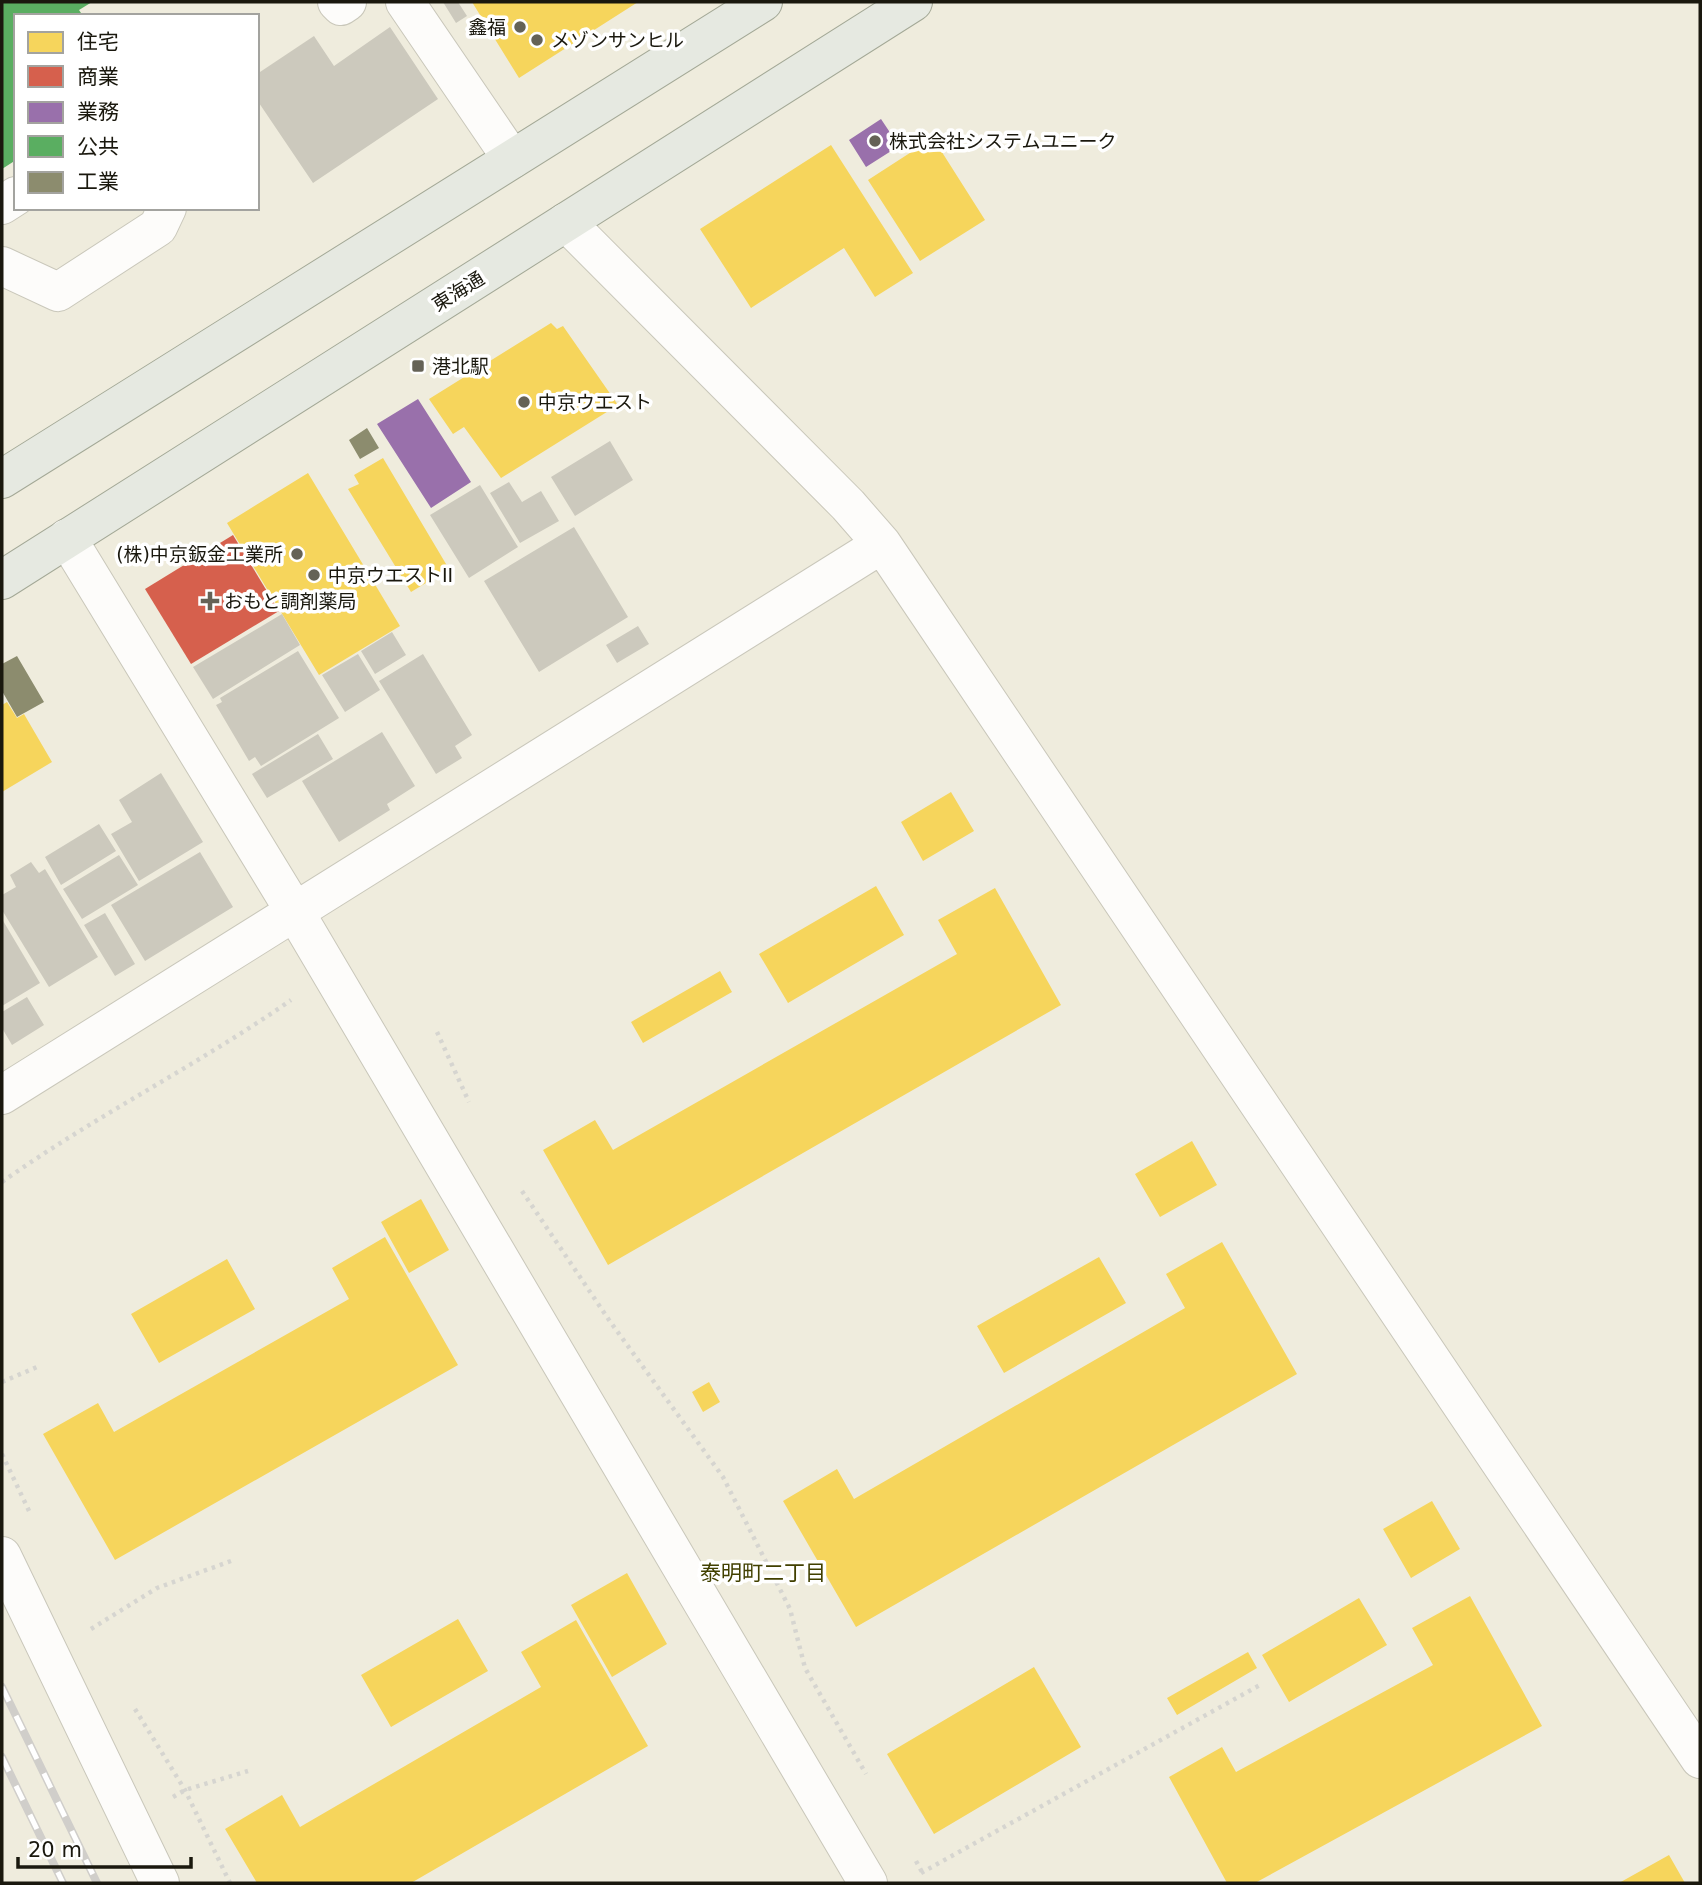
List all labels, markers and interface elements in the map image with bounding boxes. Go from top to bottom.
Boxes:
legend [14,14,259,210]
place label: 鑫福 [468,16,506,38]
marker: 鑫福 [512,19,528,35]
place label: メゾンサンヒル [551,29,684,51]
text: 住宅 [77,30,119,54]
marker: メゾンサンヒル [529,32,545,48]
text: 商業 [77,65,119,89]
text: 業務 [77,100,119,124]
place label: 株式会社システムユニーク [889,130,1116,152]
marker: 株式会社システムユニーク [867,133,883,149]
text: 公共 [77,135,119,159]
text: 工業 [77,170,119,194]
street label: 東海通 [428,267,488,315]
place label: 港北駅 [432,355,489,377]
marker: 港北駅 [410,358,426,374]
place label: 中京ウエスト [538,391,652,413]
marker: 中京ウエスト [516,394,532,410]
place label: (株)中京鈑金工業所 [116,543,283,565]
marker: (株)中京鈑金工業所 [289,546,305,562]
place label: 中京ウエストII [328,564,453,586]
marker: 中京ウエストII [306,567,322,583]
place label: おもと調剤薬局 [224,590,357,612]
marker: おもと調剤薬局 [202,593,218,609]
district label: 泰明町二丁目 [700,1561,826,1585]
scale bar [18,1826,191,1870]
text: 20 m [28,1838,82,1862]

